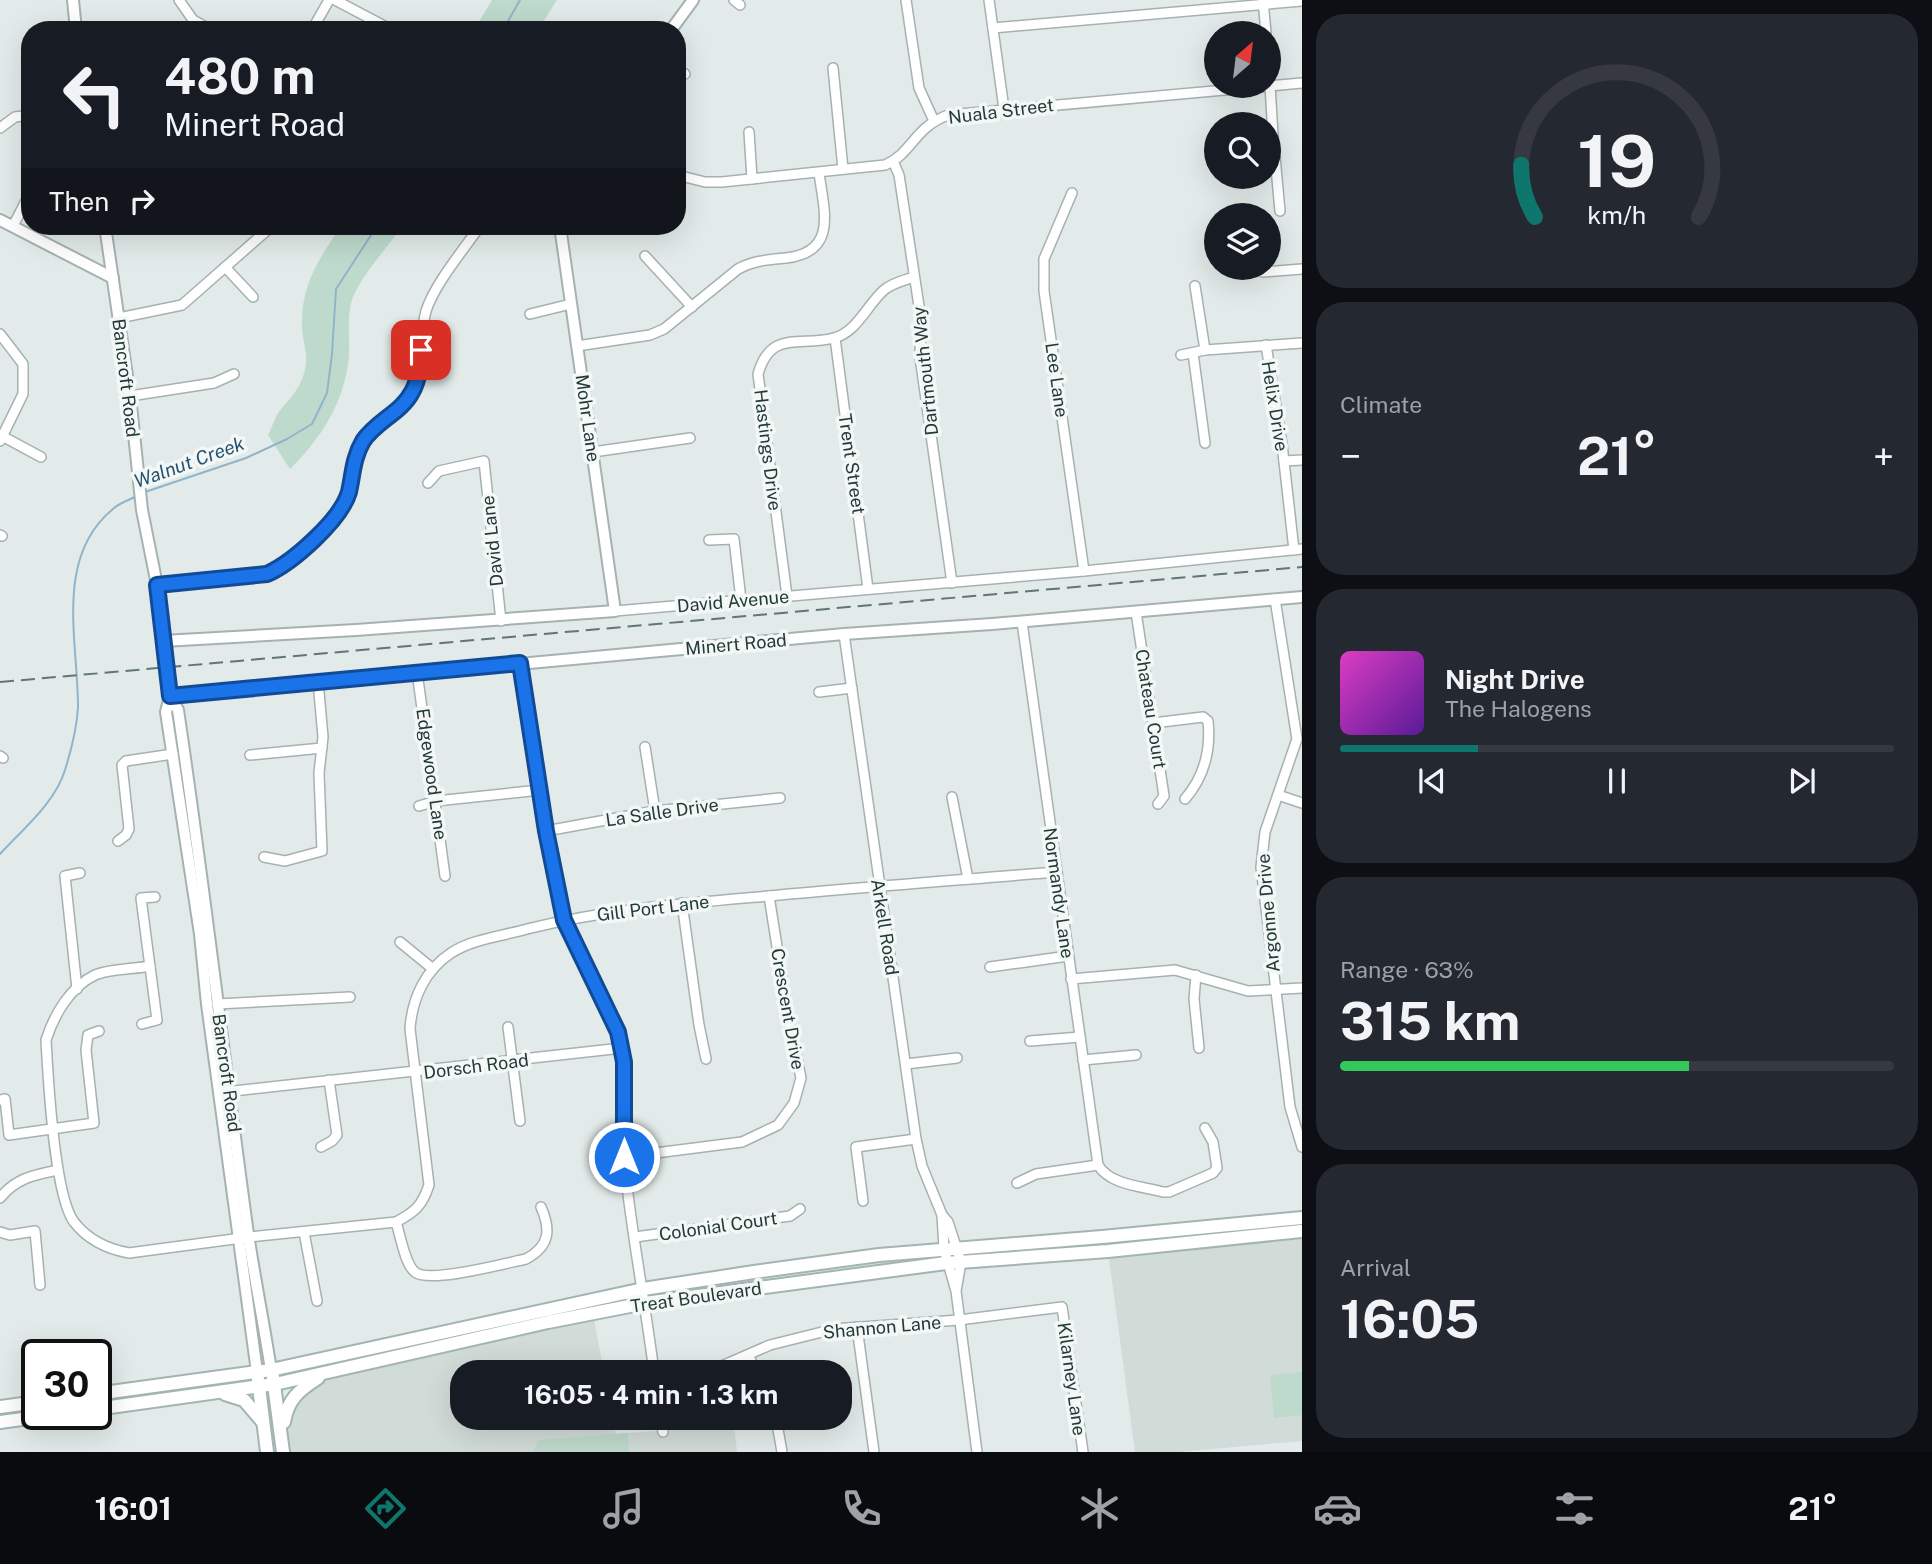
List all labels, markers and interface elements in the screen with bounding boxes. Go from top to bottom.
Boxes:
north arrow [1204,21,1281,98]
map controls [1204,21,1281,280]
text: 480 m [164,47,315,105]
icon: left [49,49,140,140]
street label: Nuala Street [947,94,1055,128]
text: Minert Road [164,106,345,143]
button: search [1204,112,1281,189]
text: 19 [1577,118,1657,203]
icon: right [123,182,161,220]
text: Then [49,186,109,217]
text: km/h [1588,200,1646,230]
button: layers [1204,203,1281,280]
street label: Dartmouth Way [908,305,942,436]
street label: Bancroft Road [108,317,144,439]
pin [391,320,451,380]
icon: arrive [402,331,440,369]
street label: Lee Lane [1041,341,1073,419]
street label: Helix Drive [1257,359,1293,453]
street label: Mohr Lane [571,373,605,463]
street label: Hastings Drive [750,388,786,512]
text: Climate [1340,391,1422,418]
street label: Trent Street [835,412,869,516]
text: 21° [1577,426,1657,487]
water label: Walnut Creek [131,432,248,492]
text: − [1340,434,1361,479]
text: + [1873,434,1894,479]
street label: David Lane [477,494,507,588]
street label: David Avenue [676,586,790,616]
street label: Minert Road [684,629,788,659]
street label: Chateau Court [1131,648,1171,770]
text: Night Drive [1445,664,1585,695]
text: The Halogens [1445,695,1592,722]
street label: Edgewood Lane [412,707,452,841]
icon: previous [1413,762,1451,800]
icon: pause [1598,762,1636,800]
icon: next [1783,762,1821,800]
street label: La Salle Drive [604,794,720,830]
street label: Normandy Lane [1039,826,1079,960]
street label: Argonne Drive [1252,853,1284,973]
street label: Arkell Road [867,877,903,977]
street label: Gill Port Lane [596,891,710,925]
street label: Crescent Drive [767,947,809,1071]
text: Range · 63% [1340,956,1474,983]
text: 315 km [1340,991,1520,1052]
street label: Bancroft Road [208,1012,246,1134]
street label: Dorsch Road [422,1049,530,1083]
position arrow [587,1120,661,1194]
street label: Colonial Court [658,1207,778,1245]
text: Arrival [1340,1254,1411,1281]
street label: Treat Boulevard [629,1277,763,1317]
text: 16:05 [1340,1289,1479,1350]
street label: Shannon Lane [822,1311,942,1343]
street label: Kilarney Lane [1054,1321,1090,1437]
speed limit sign: 30 [21,1339,112,1430]
text: 16:05 · 4 min · 1.3 km [524,1379,778,1410]
icon: directions [361,1484,410,1533]
icon: music [599,1484,648,1533]
icon: phone [837,1484,886,1533]
icon: climate [1075,1484,1124,1533]
icon: car [1313,1484,1362,1533]
icon: filters [1550,1484,1599,1533]
text: 16:01 [94,1490,172,1527]
text: 21° [1788,1490,1838,1527]

